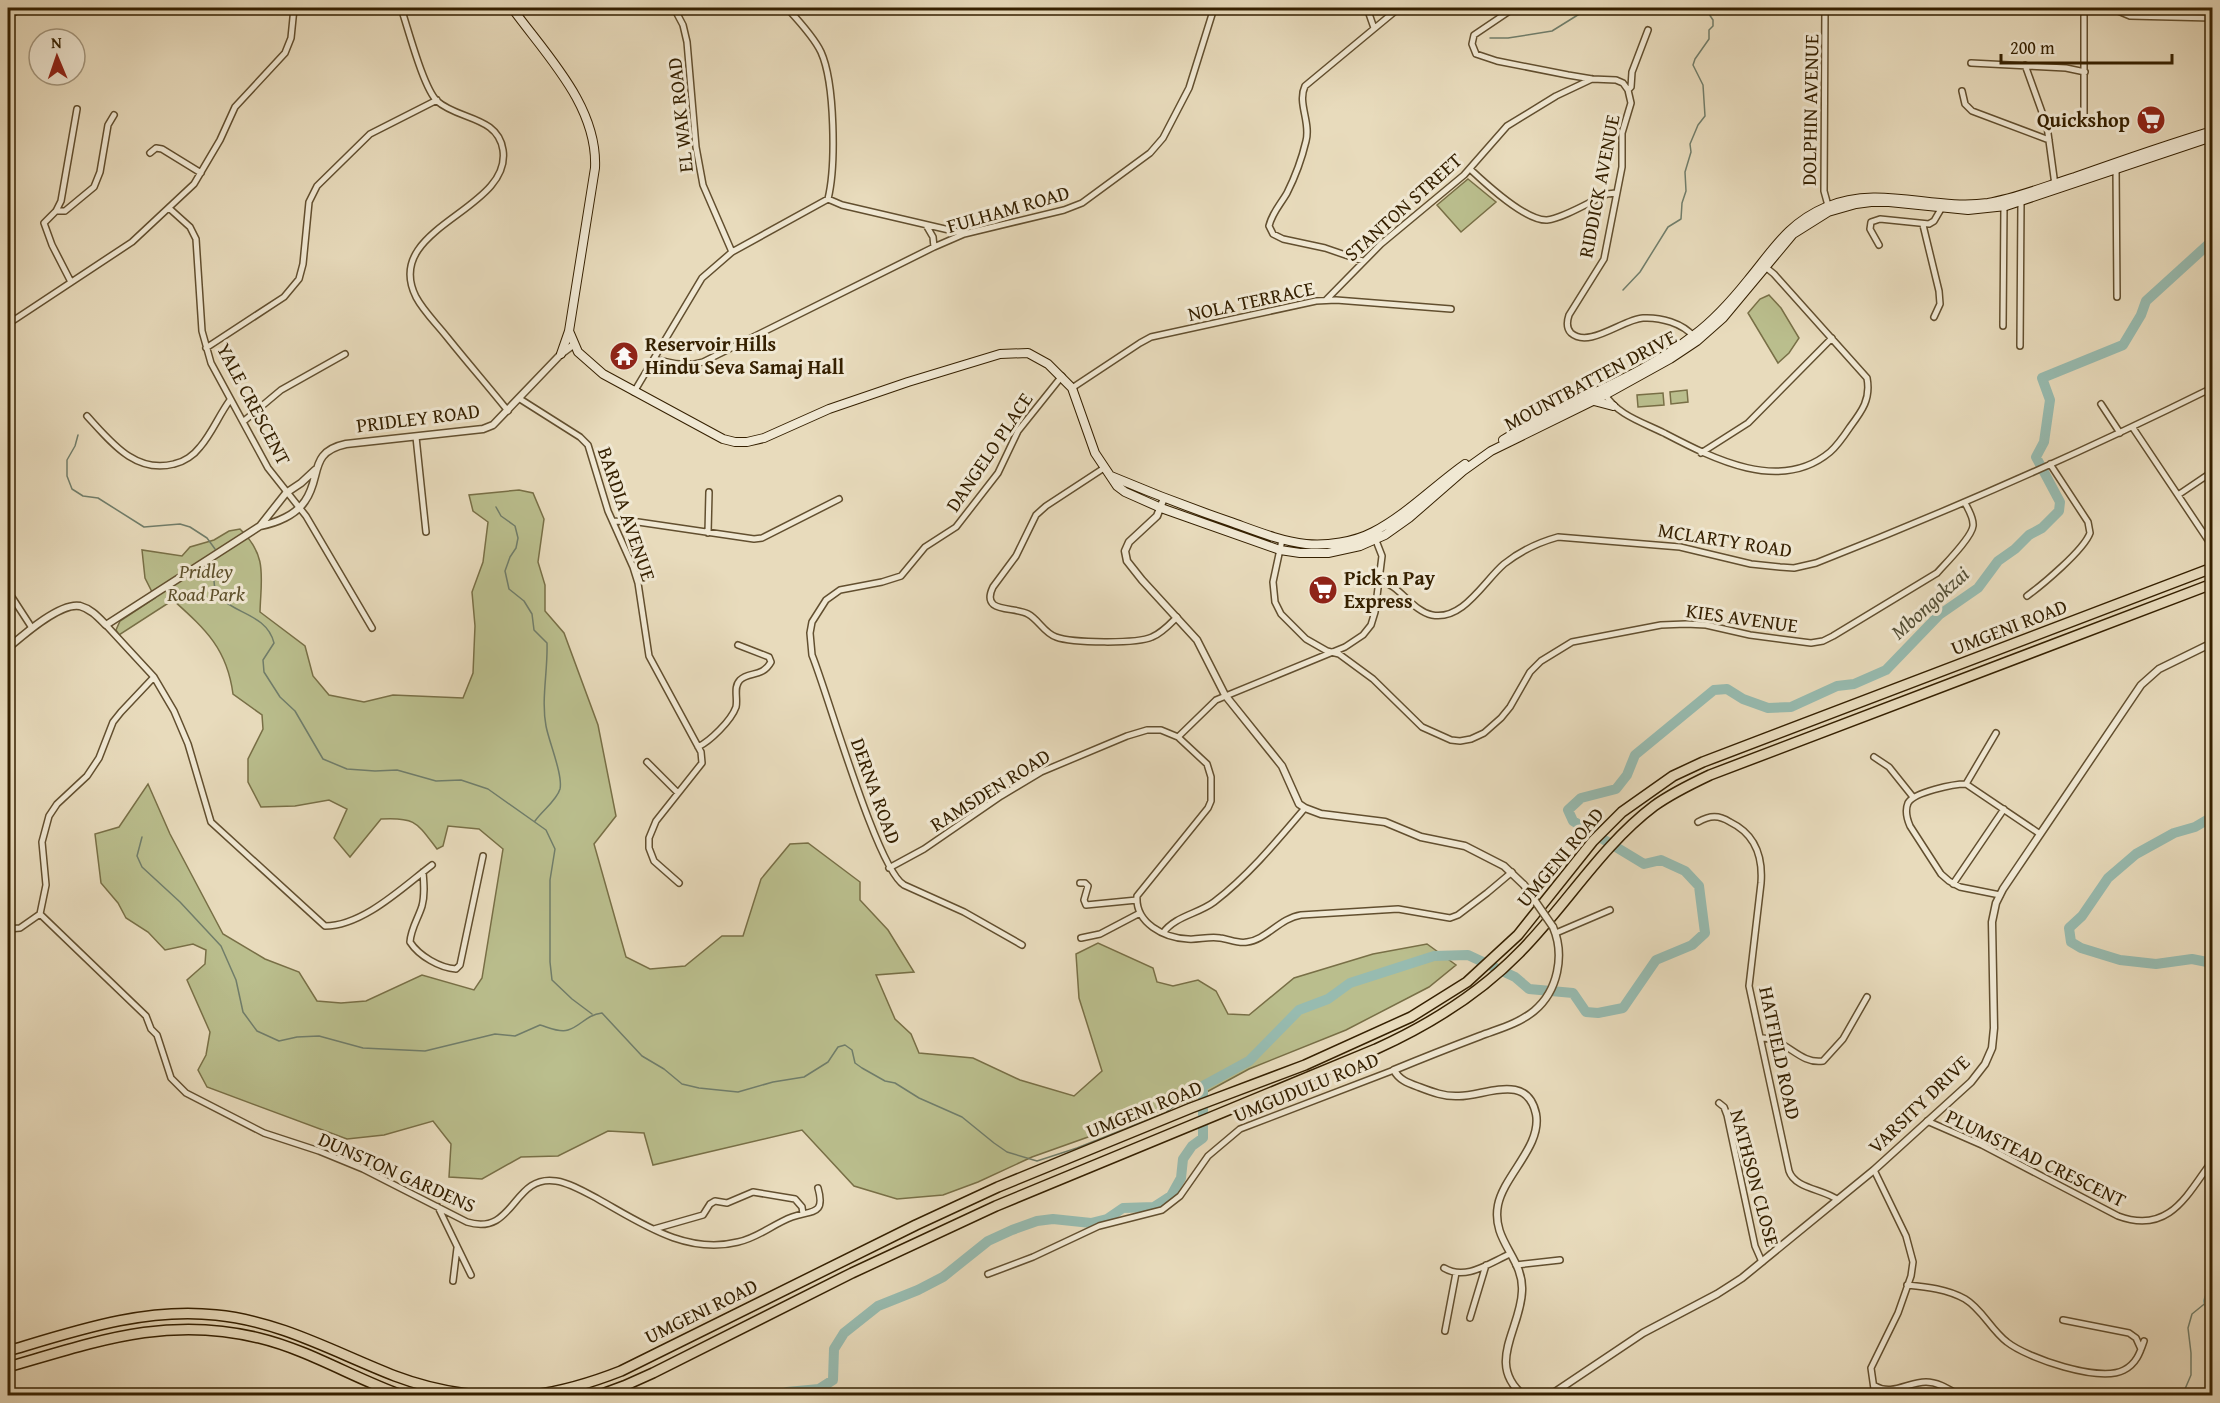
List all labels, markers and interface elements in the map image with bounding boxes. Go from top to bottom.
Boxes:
north arrow [27,27,87,87]
scale bar [2001,27,2172,65]
text: N [51,30,63,54]
street label: DOLPHIN AVENUE [1794,34,1825,186]
text: 200 m [2010,34,2055,61]
street label: EL WAK ROAD [659,56,700,174]
supermarket icon: Quickshop [2135,104,2167,136]
place label: Quickshop [2037,105,2130,134]
street label: RIDDICK AVENUE [1570,112,1627,260]
street label: STANTON STREET [1337,146,1468,268]
street label: FULHAM ROAD [943,177,1073,240]
street label: NOLA TERRACE [1185,273,1317,328]
street label: MOUNTBATTEN DRIVE [1498,322,1681,437]
place label: Reservoir Hills Hindu Seva Samaj Hall [645,329,844,381]
street label: YALE CRESCENT [210,338,299,470]
temple icon: Reservoir Hills Hindu Seva Samaj Hall [608,340,640,372]
street label: DANGELO PLACE [938,386,1039,517]
street label: PRIDLEY ROAD [355,396,481,439]
street label: BARDIA AVENUE [591,443,664,585]
street label: MCLARTY ROAD [1656,515,1794,564]
park label: Pridley Road Park [166,556,246,608]
water label: Mbongokzai [1883,558,1976,646]
place label: Pick n Pay Express [1344,563,1436,615]
supermarket icon: Pick n Pay Express [1307,574,1339,606]
street label: UMGENI ROAD [1946,591,2071,662]
street label: KIES AVENUE [1684,595,1800,640]
street label: DERNA ROAD [844,734,909,848]
street label: RAMSDEN ROAD [924,741,1055,838]
street label: UMGENI ROAD [1509,800,1610,913]
street label: HATFIELD ROAD [1752,984,1809,1122]
street label: UMGUDULU ROAD [1229,1044,1383,1129]
street label: VARSITY DRIVE [1861,1048,1976,1160]
street label: UMGENI ROAD [1082,1072,1206,1145]
street label: PLUMSTEAD CRESCENT [1941,1101,2131,1214]
street label: NATHSON CLOSE [1723,1106,1788,1250]
street label: DUNSTON GARDENS [314,1124,481,1219]
street label: UMGENI ROAD [639,1271,762,1350]

